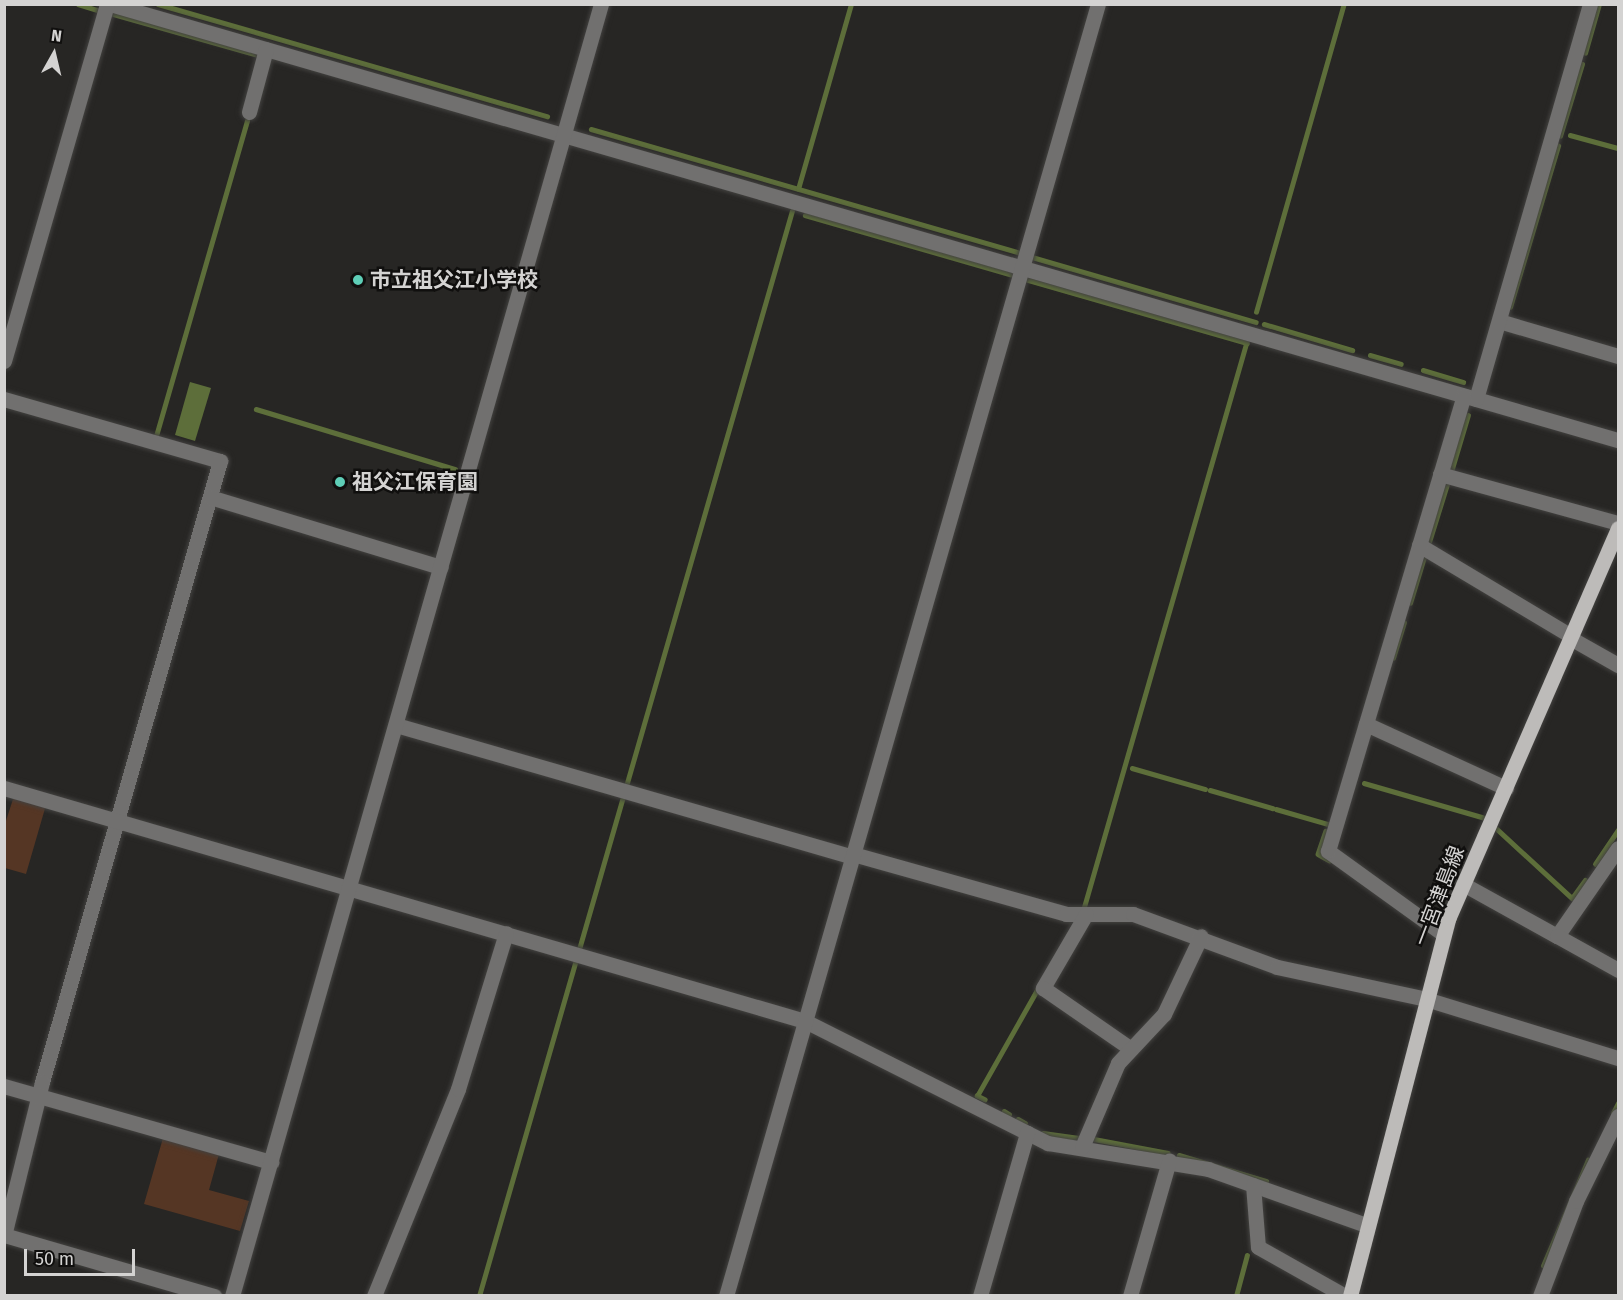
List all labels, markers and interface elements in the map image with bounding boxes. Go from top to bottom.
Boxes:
north arrow [24,24,84,84]
text: N [50,26,63,46]
place label: 市立祖父江小学校 [370,267,538,293]
marker: 市立祖父江小学校 [351,273,365,287]
place label: 祖父江保育園 [352,469,478,495]
marker: 祖父江保育園 [333,475,347,489]
street label: 一宮津島線 [1408,842,1470,950]
scale bar [27,1237,138,1275]
text: 50 m [35,1248,74,1270]

